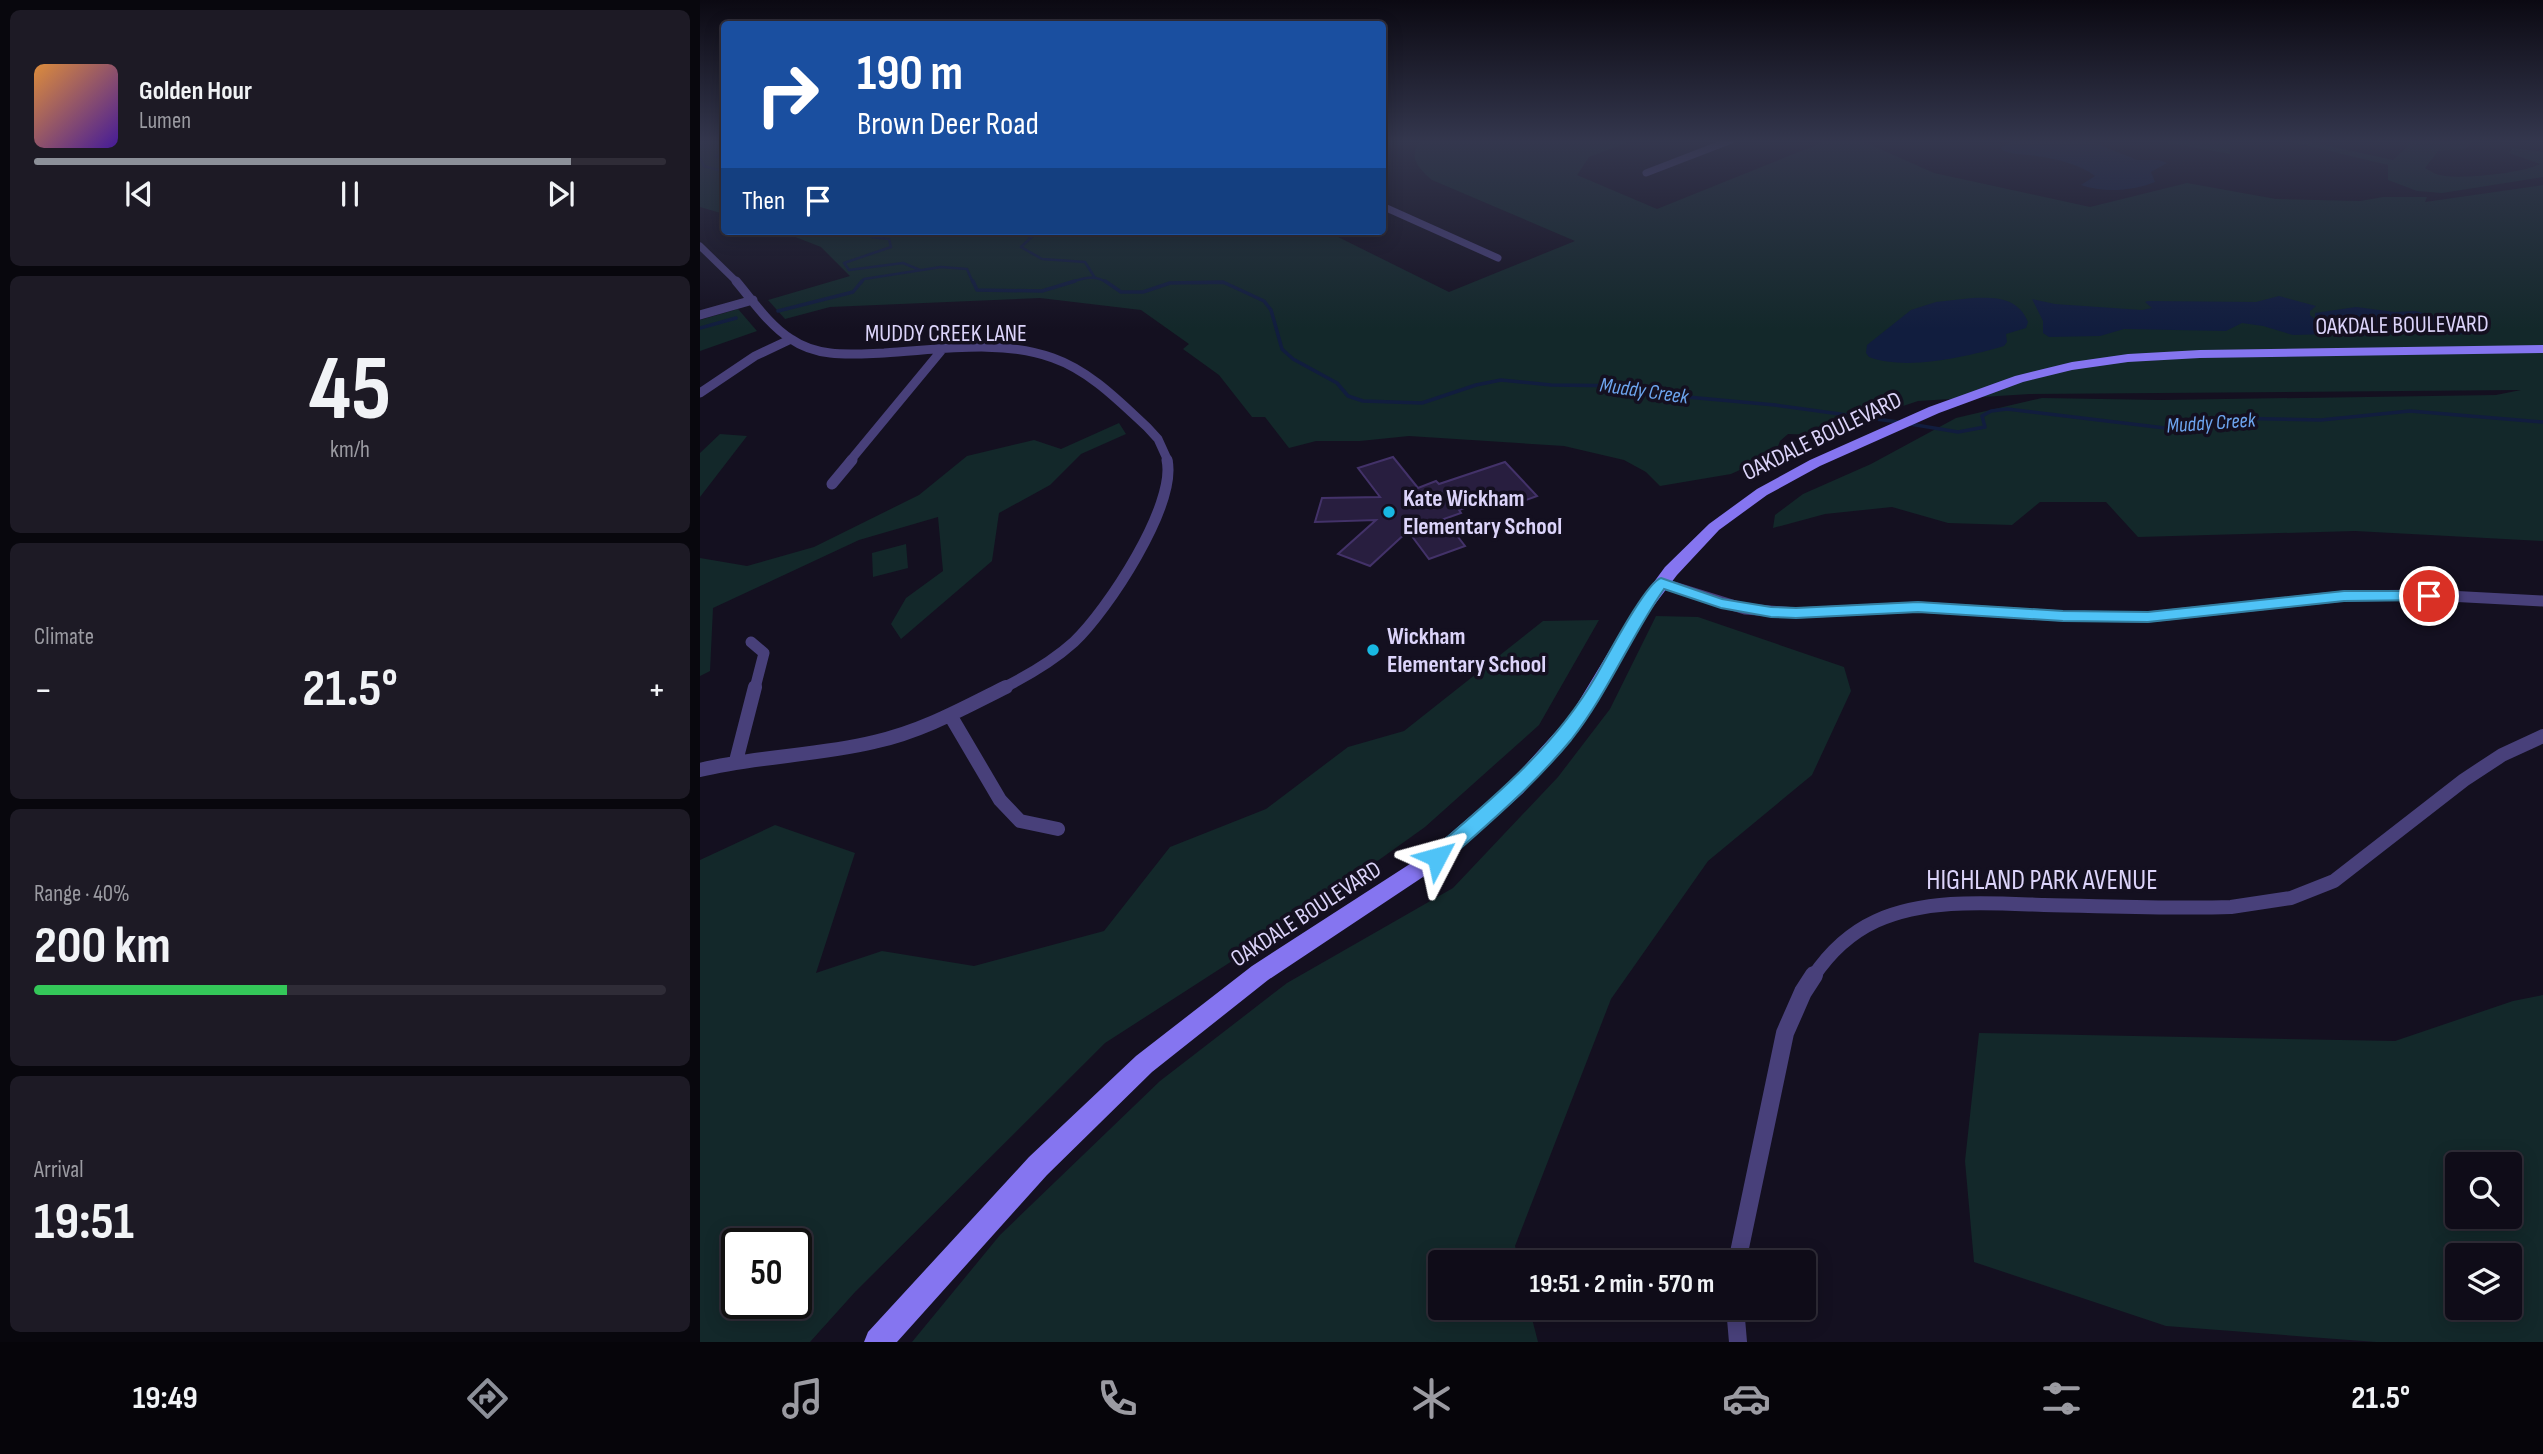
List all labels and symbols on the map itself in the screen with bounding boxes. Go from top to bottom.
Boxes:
street label: OAKDALE BOULEVARD [2315,309,2489,341]
street label: MUDDY CREEK LANE [865,319,1027,348]
water label: Muddy Creek [1598,372,1691,410]
street label: OAKDALE BOULEVARD [1738,385,1906,487]
water label: Muddy Creek [2166,407,2257,439]
place label: Kate Wickham Elementary School [1403,484,1562,541]
marker: Kate Wickham Elementary School [1381,504,1397,520]
pin [2399,566,2459,626]
place label: Wickham Elementary School [1387,622,1546,679]
marker: Wickham Elementary School [1365,642,1381,658]
position arrow [1400,820,1474,894]
street label: OAKDALE BOULEVARD [1225,855,1387,973]
street label: HIGHLAND PARK AVENUE [1926,864,2158,897]
speed limit sign: 50 [721,1228,812,1319]

